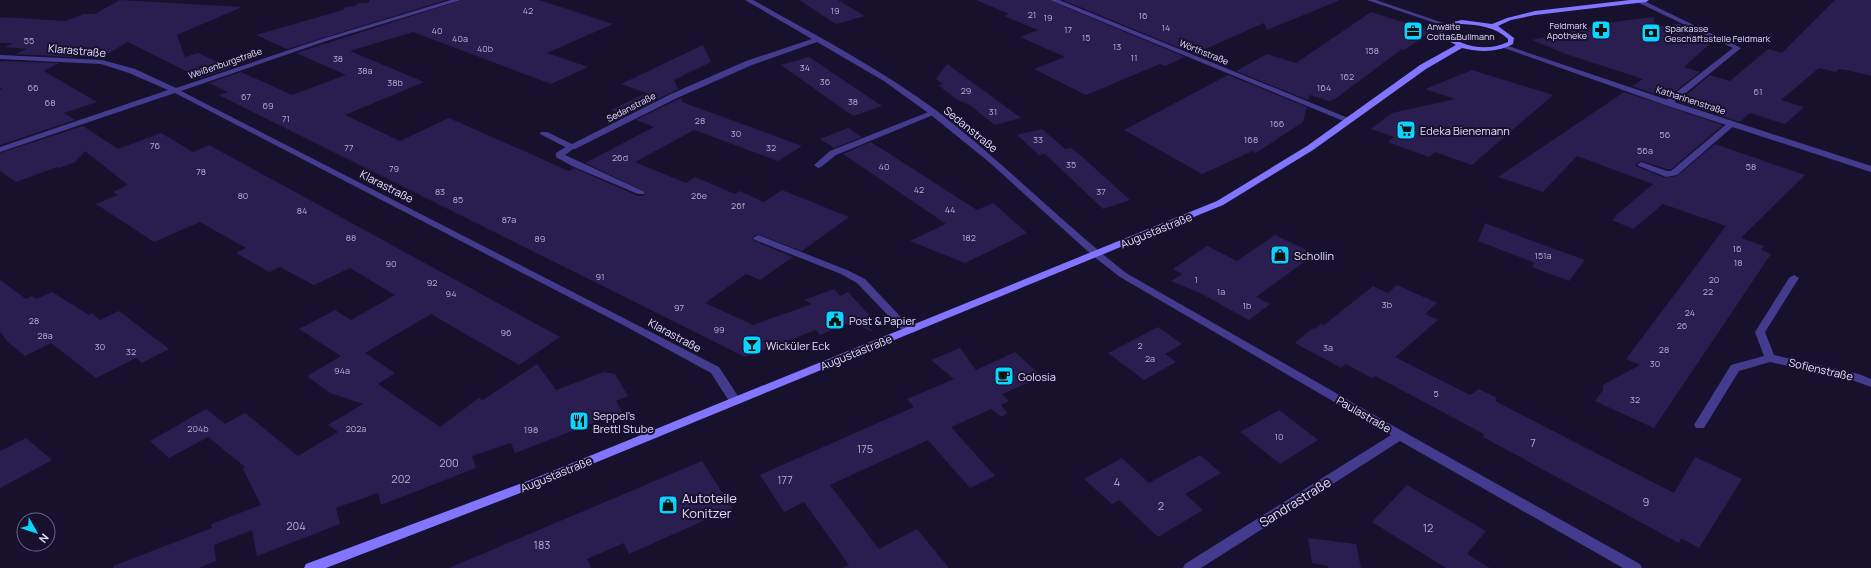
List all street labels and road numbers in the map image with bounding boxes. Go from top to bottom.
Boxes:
street label: Wörthstraße [1177,36,1231,68]
street label: Klarastraße [47,40,107,60]
street label: Weißenburgstraße [186,44,264,82]
street label: Katharinenstraße [1655,83,1727,117]
street label: Sedanstraße [604,89,658,125]
street label: Sedanstraße [941,103,1002,156]
street label: Klarastraße [358,166,417,206]
street label: Augustastraße [1118,209,1195,251]
street label: Klarastraße [646,315,705,356]
street label: Augustastraße [818,331,895,373]
street label: Sofienstraße [1787,354,1855,384]
street label: Paulastraße [1334,392,1395,436]
street label: Augustastraße [518,453,595,495]
street label: Sandrastraße [1256,473,1335,531]

